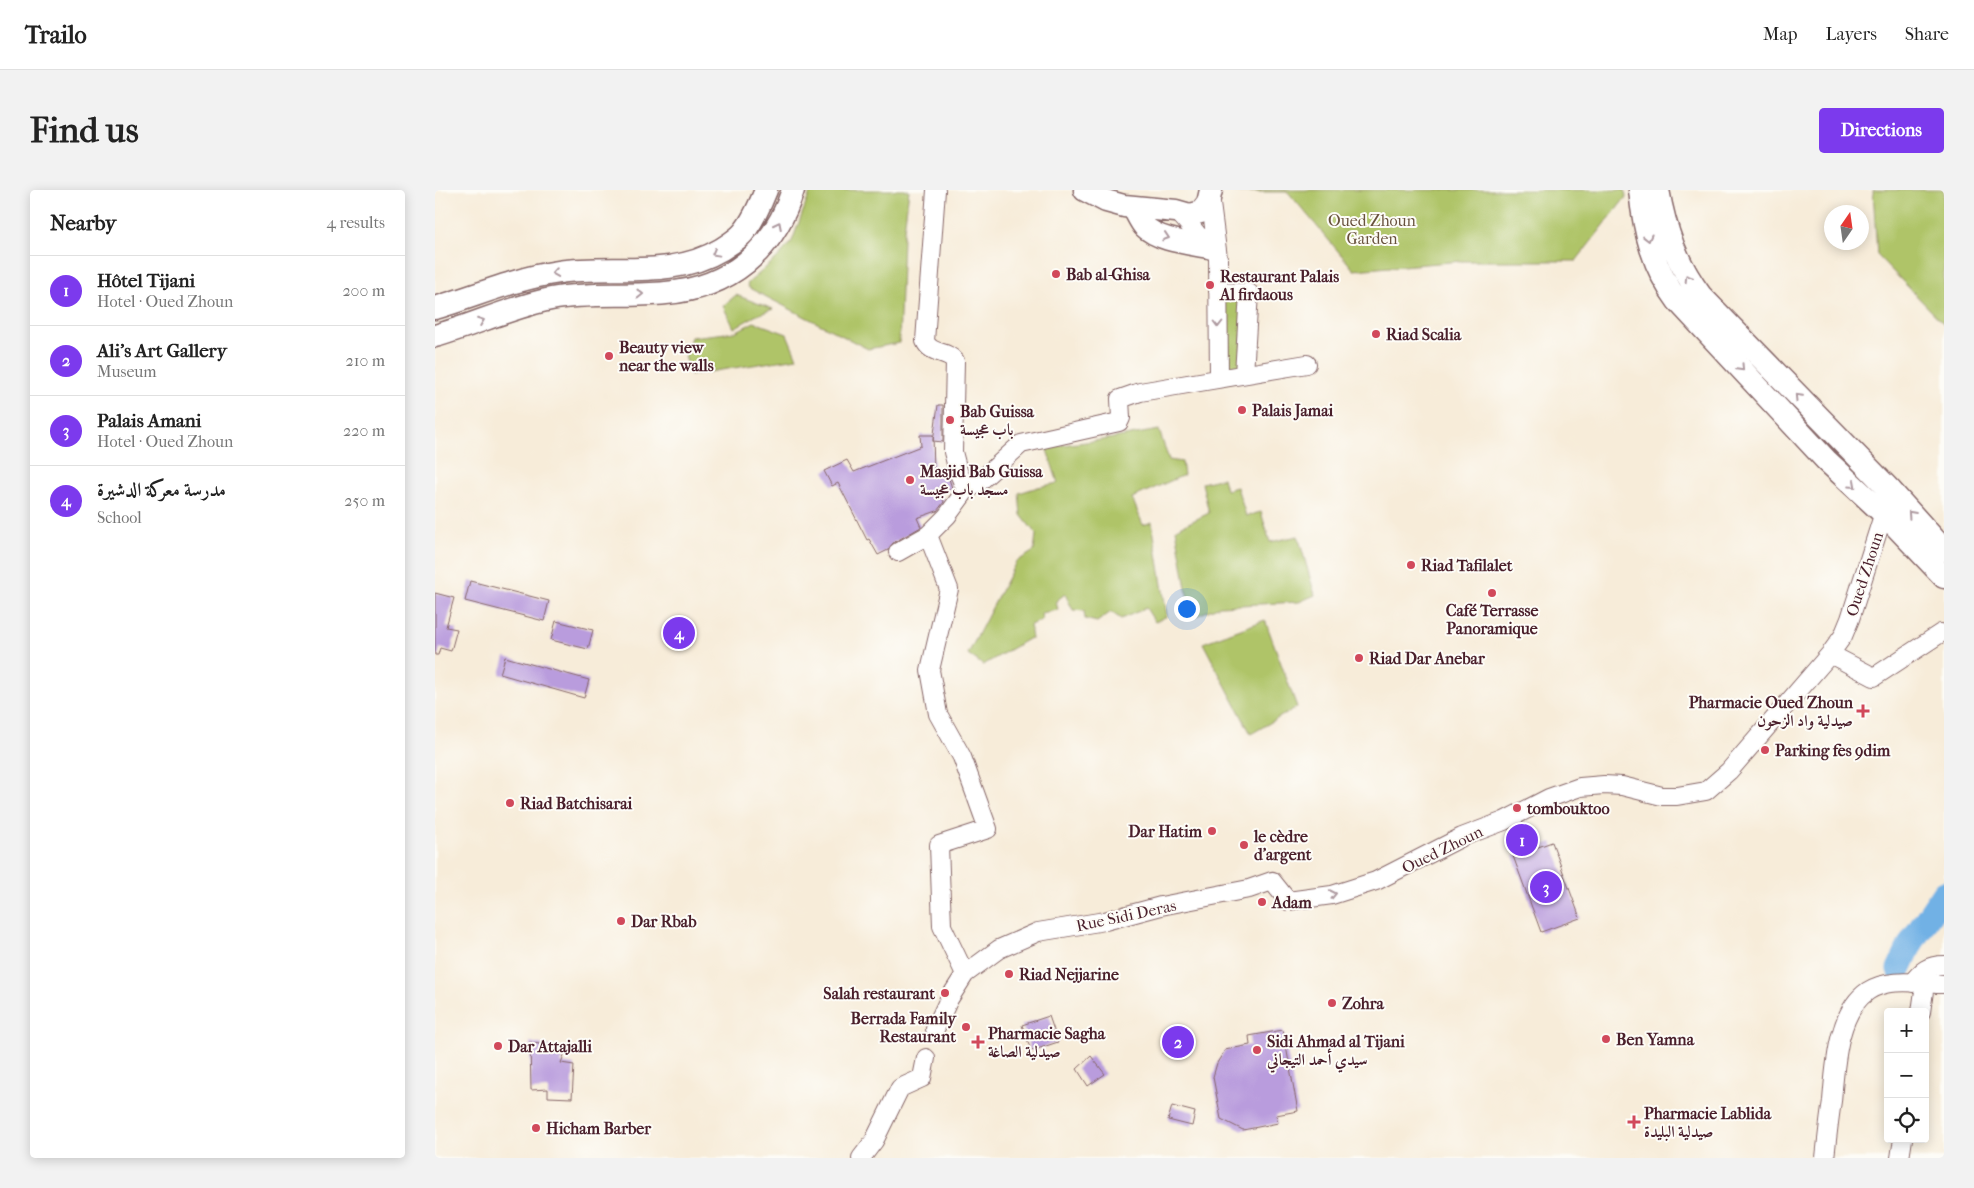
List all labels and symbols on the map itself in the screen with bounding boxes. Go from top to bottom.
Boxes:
north arrow [1824,205,1869,250]
park label: Oued Zhoun Garden [1328,211,1417,248]
one-way arrow [772,221,782,230]
one-way arrow [1161,231,1169,241]
one-way arrow [1642,234,1653,243]
one-way arrow [711,246,720,256]
place label: Bab al-Ghisa [1066,265,1151,284]
one-way arrow [551,267,559,278]
place label: Restaurant Palais Al firdaous [1219,267,1339,304]
marker: Bab al-Ghisa [1050,268,1062,280]
one-way arrow [1685,274,1695,283]
marker: Restaurant Palais Al firdaous [1204,279,1216,291]
one-way arrow [636,289,644,299]
one-way arrow [476,317,485,327]
one-way arrow [1213,320,1223,328]
place label: Riad Scalia [1386,325,1462,344]
marker: Riad Scalia [1370,328,1382,340]
place label: Beauty view near the walls [618,338,714,375]
marker: Beauty view near the walls [603,350,615,362]
one-way arrow [1735,363,1744,372]
one-way arrow [1795,394,1804,403]
place label: Palais Jamai [1252,401,1334,421]
place label: Bab Guissa باب عجيسة [960,402,1035,440]
marker: Palais Jamai [1236,404,1248,416]
marker: Bab Guissa باب عجيسة [944,414,956,426]
place label: Masjid Bab Guissa مسجد باب عجيسة [919,462,1043,500]
marker: Masjid Bab Guissa مسجد باب عجيسة [904,474,916,486]
one-way arrow [1848,480,1857,489]
one-way arrow [1908,510,1917,519]
street label: Oued Zhoun [1842,529,1887,619]
place label: Riad Tafilalet [1421,556,1513,575]
marker: Riad Tafilalet [1405,559,1417,571]
marker: Café Terrasse Panoramique [1486,587,1498,599]
your location [1174,596,1200,622]
place label: Café Terrasse Panoramique [1446,601,1538,639]
pin: 4 [663,614,695,652]
place label: Riad Dar Anebar [1369,649,1486,668]
marker: Riad Dar Anebar [1353,652,1365,664]
place label: Pharmacie Oued Zhoun صيدلية واد الزحون [1689,693,1854,731]
marker: Pharmacie Oued Zhoun صيدلية واد الزحون [1857,705,1869,717]
place label: Parking fes 9dim [1775,741,1891,761]
marker: Parking fes 9dim [1759,744,1771,756]
place label: Riad Batchisarai [520,794,633,813]
marker: Riad Batchisarai [504,797,516,809]
place label: tombouktoo [1526,799,1610,818]
marker: tombouktoo [1511,802,1523,814]
street label: Oued Zhoun [1399,821,1486,877]
pin: 1 [1506,821,1538,859]
place label: Dar Hatim [1128,822,1203,841]
marker: Dar Hatim [1206,825,1218,837]
place label: le cèdre d'argent [1253,827,1312,865]
marker: le cèdre d'argent [1238,839,1250,851]
pin: 3 [1530,868,1562,906]
one-way arrow [1328,889,1337,900]
place label: Adam [1271,893,1312,912]
street label: Rue Sidi Deras [1074,896,1178,935]
marker: Adam [1256,896,1268,908]
place label: Dar Rbab [631,912,697,931]
marker: Dar Rbab [615,915,627,927]
place label: Riad Nejjarine [1019,965,1119,984]
marker: Riad Nejjarine [1003,968,1015,980]
place label: Salah restaurant [823,984,935,1003]
marker: Salah restaurant [939,987,951,999]
place label: Zohra [1342,994,1385,1013]
marker: Zohra [1326,997,1338,1009]
place label: Berrada Family Restaurant [851,1009,957,1046]
marker: Berrada Family Restaurant [960,1021,972,1033]
pin: 2 [1162,1023,1194,1061]
place label: Pharmacie Sagha صيدلية الصاغة [988,1024,1106,1061]
place label: Ben Yamna [1616,1030,1695,1049]
place label: Sidi Ahmad al Tijani سيدي أحمد التيجاني [1266,1032,1405,1073]
marker: Ben Yamna [1600,1033,1612,1045]
marker: Pharmacie Sagha صيدلية الصاغة [972,1036,984,1048]
place label: Dar Attajalli [508,1037,592,1056]
marker: Dar Attajalli [492,1040,504,1052]
marker: Sidi Ahmad al Tijani سيدي أحمد التيجاني [1251,1044,1263,1056]
place label: Pharmacie Lablida صيدلية البليدة [1644,1104,1772,1141]
marker: Pharmacie Lablida صيدلية البليدة [1628,1116,1640,1128]
place label: Hicham Barber [546,1119,652,1138]
marker: Hicham Barber [530,1122,542,1134]

